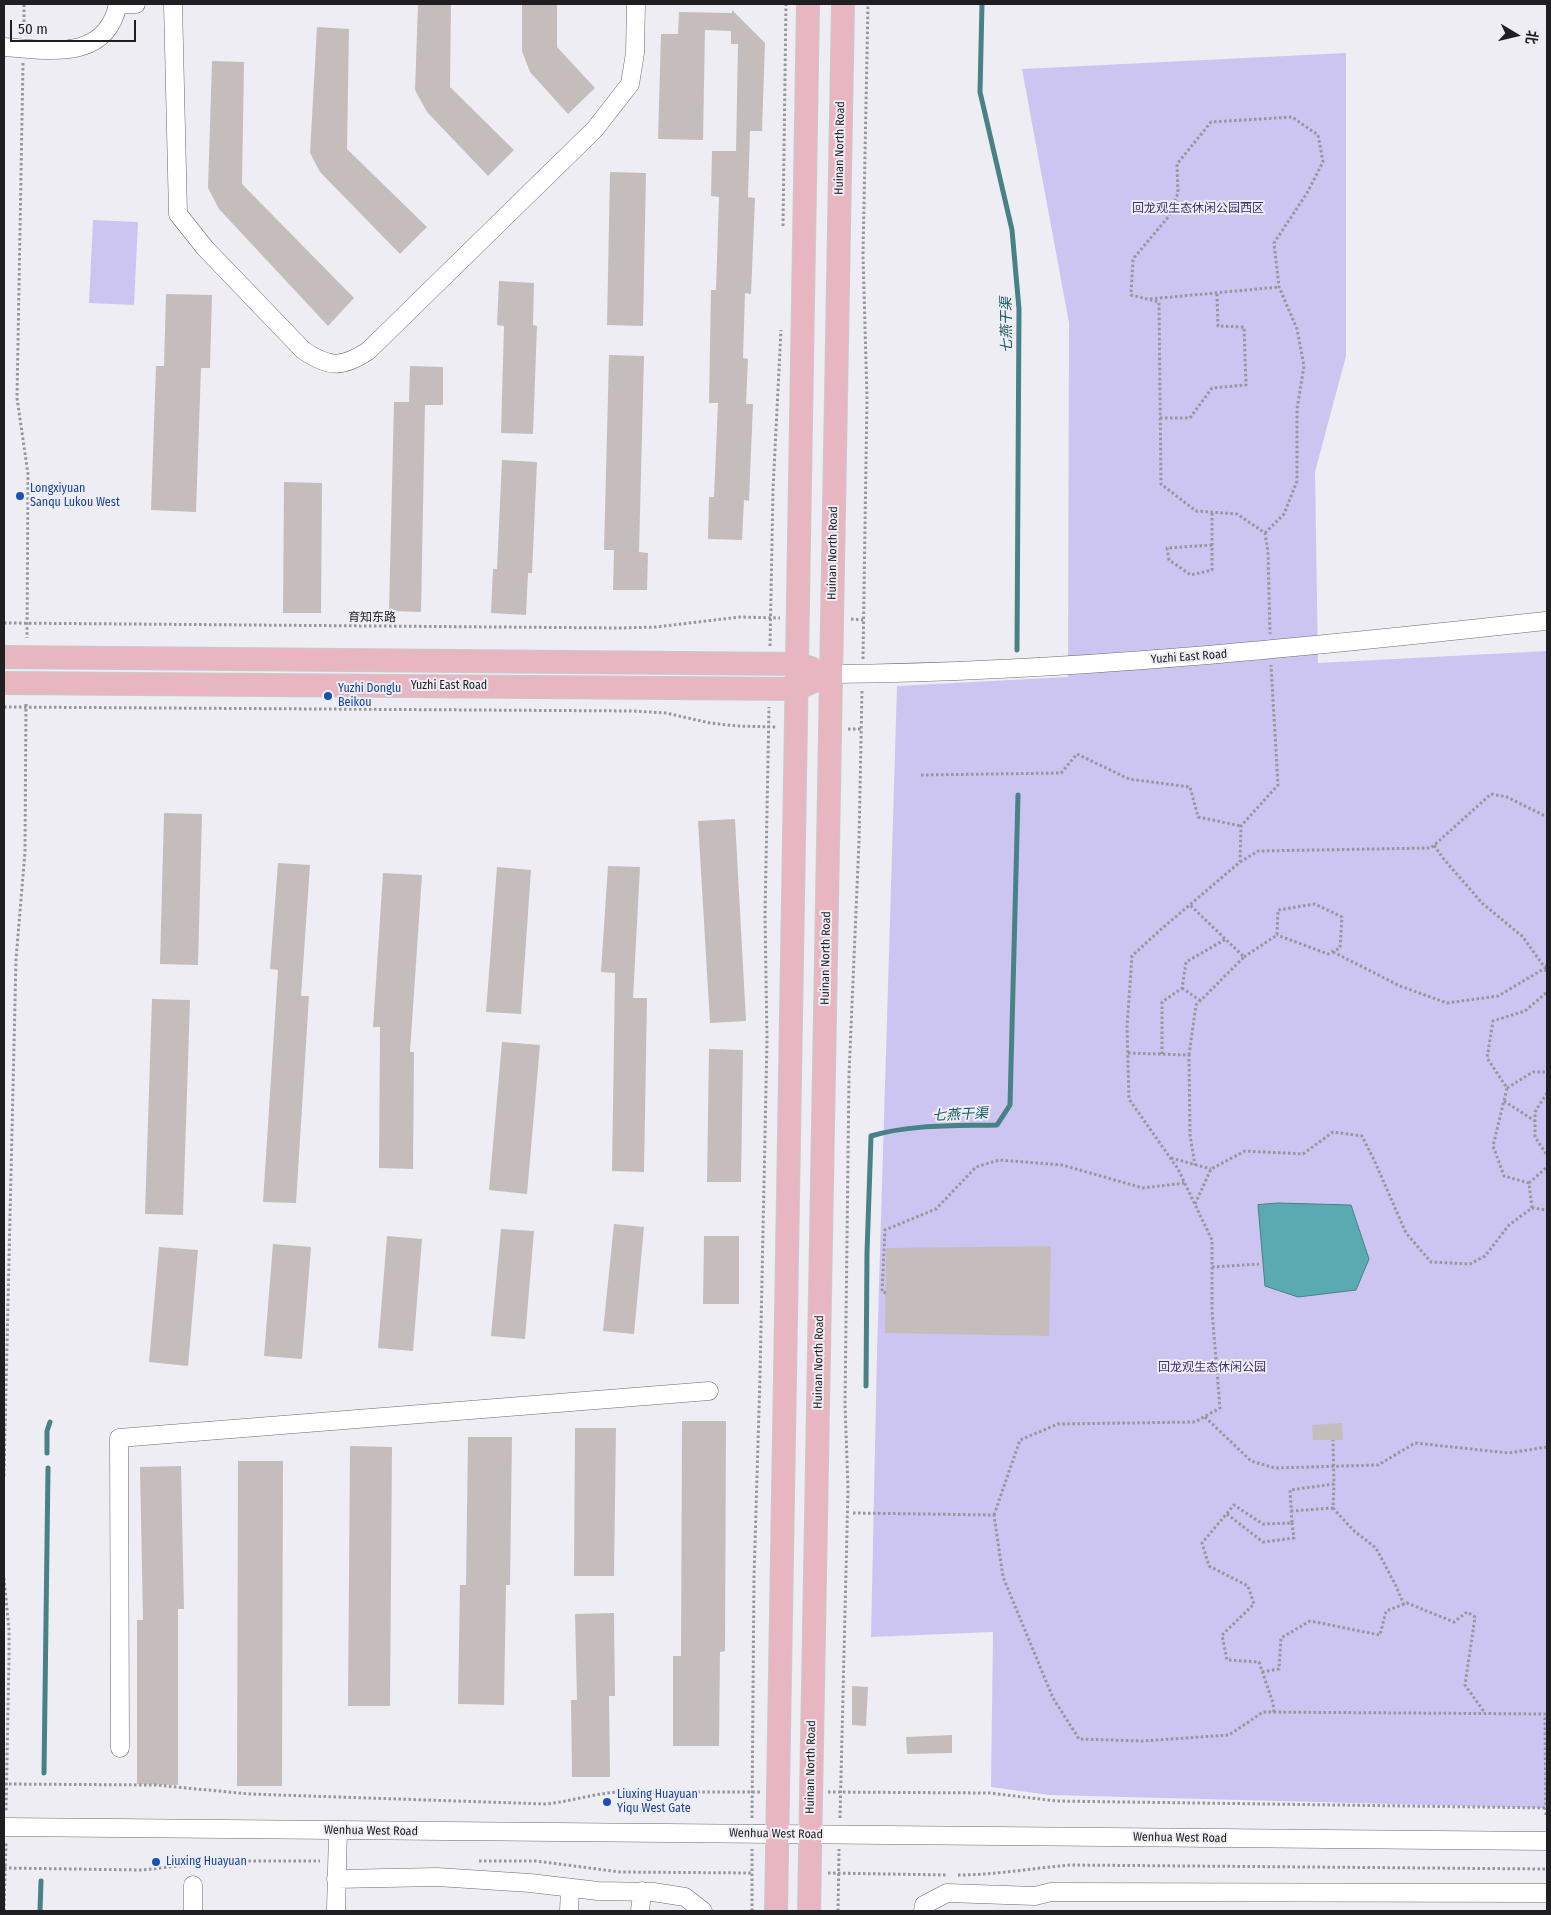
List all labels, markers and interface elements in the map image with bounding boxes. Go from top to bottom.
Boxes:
scale bar [12,10,139,42]
north arrow [1491,10,1541,60]
text: 50 m [18,20,48,38]
text: 北 [1522,29,1541,46]
street label: Huinan North Road [832,101,848,195]
park label: 回龙观生态休闲公园西区 [1132,202,1264,216]
water label: 七燕干渠 [998,297,1016,353]
place label: Longxiyuan Sanqu Lukou West [30,482,120,510]
marker: Longxiyuan Sanqu Lukou West [14,490,26,502]
street label: Huinan North Road [825,506,841,600]
street label: 育知东路 [348,611,396,625]
street label: Yuzhi East Road [1150,647,1228,667]
street label: Yuzhi East Road [411,679,487,693]
place label: Yuzhi Donglu Beikou [338,682,401,710]
marker: Yuzhi Donglu Beikou [322,690,334,702]
street label: Huinan North Road [818,911,834,1005]
water label: 七燕干渠 [932,1105,988,1125]
street label: Huinan North Road [811,1315,827,1409]
park label: 回龙观生态休闲公园 [1158,1361,1266,1375]
street label: Huinan North Road [803,1720,819,1814]
place label: Liuxing Huayuan Yiqu West Gate [617,1788,698,1816]
marker: Liuxing Huayuan Yiqu West Gate [601,1796,613,1808]
street label: Wenhua West Road [324,1823,418,1839]
street label: Wenhua West Road [729,1826,823,1842]
street label: Wenhua West Road [1133,1830,1227,1846]
place label: Liuxing Huayuan [166,1855,247,1869]
marker: Liuxing Huayuan [150,1856,162,1868]

